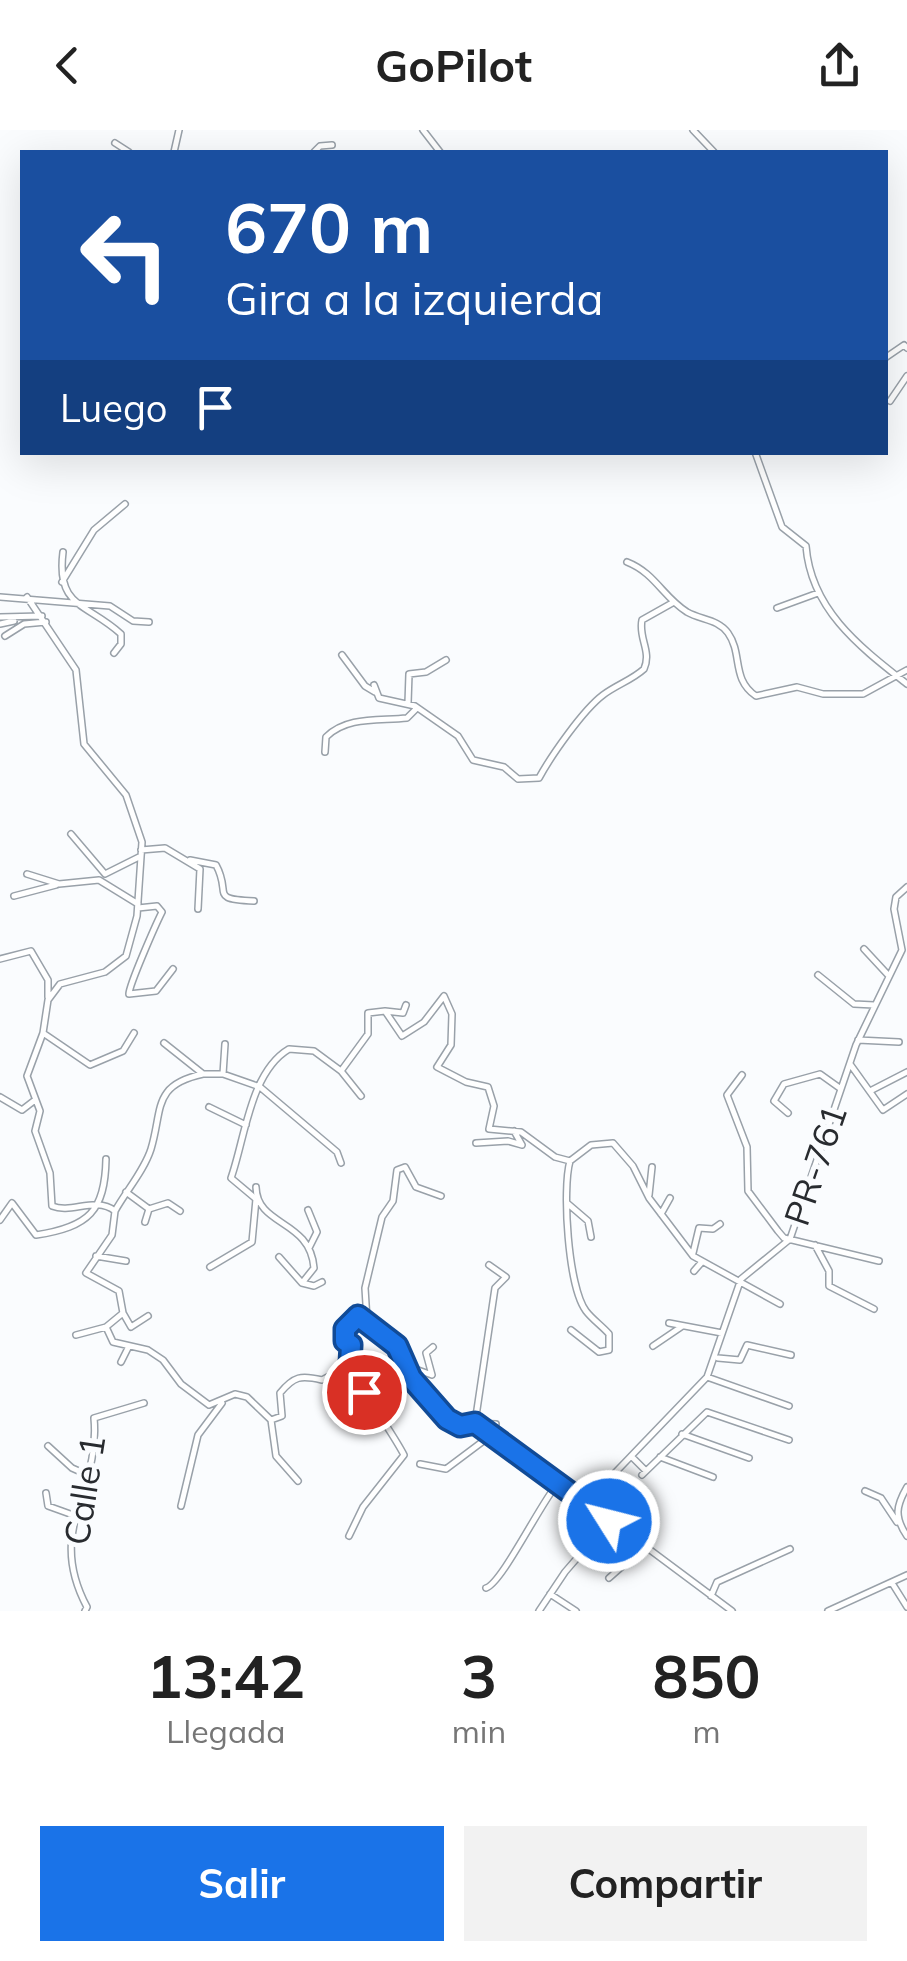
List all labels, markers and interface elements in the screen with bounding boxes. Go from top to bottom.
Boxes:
text: GoPilot [375,37,532,93]
icon: back [40,38,95,93]
icon: share [812,38,867,93]
text: 670 m [225,183,433,271]
icon: left [60,190,190,320]
text: Gira a la izquierda [225,270,603,326]
icon: arrive [188,380,243,435]
text: Luego [60,384,168,432]
street label: PR-761 [774,1099,856,1231]
pin [322,1350,407,1435]
icon: arrive [337,1365,392,1420]
street label: Calle 1 [54,1432,114,1548]
position arrow [557,1469,661,1573]
text: 13:42 [146,1638,305,1713]
text: 3 [461,1638,497,1713]
text: 850 [653,1638,761,1713]
text: Llegada [166,1711,286,1751]
text: min [452,1711,506,1751]
text: m [693,1711,721,1751]
button: Salir [40,1826,444,1941]
button: Compartir [464,1826,867,1941]

